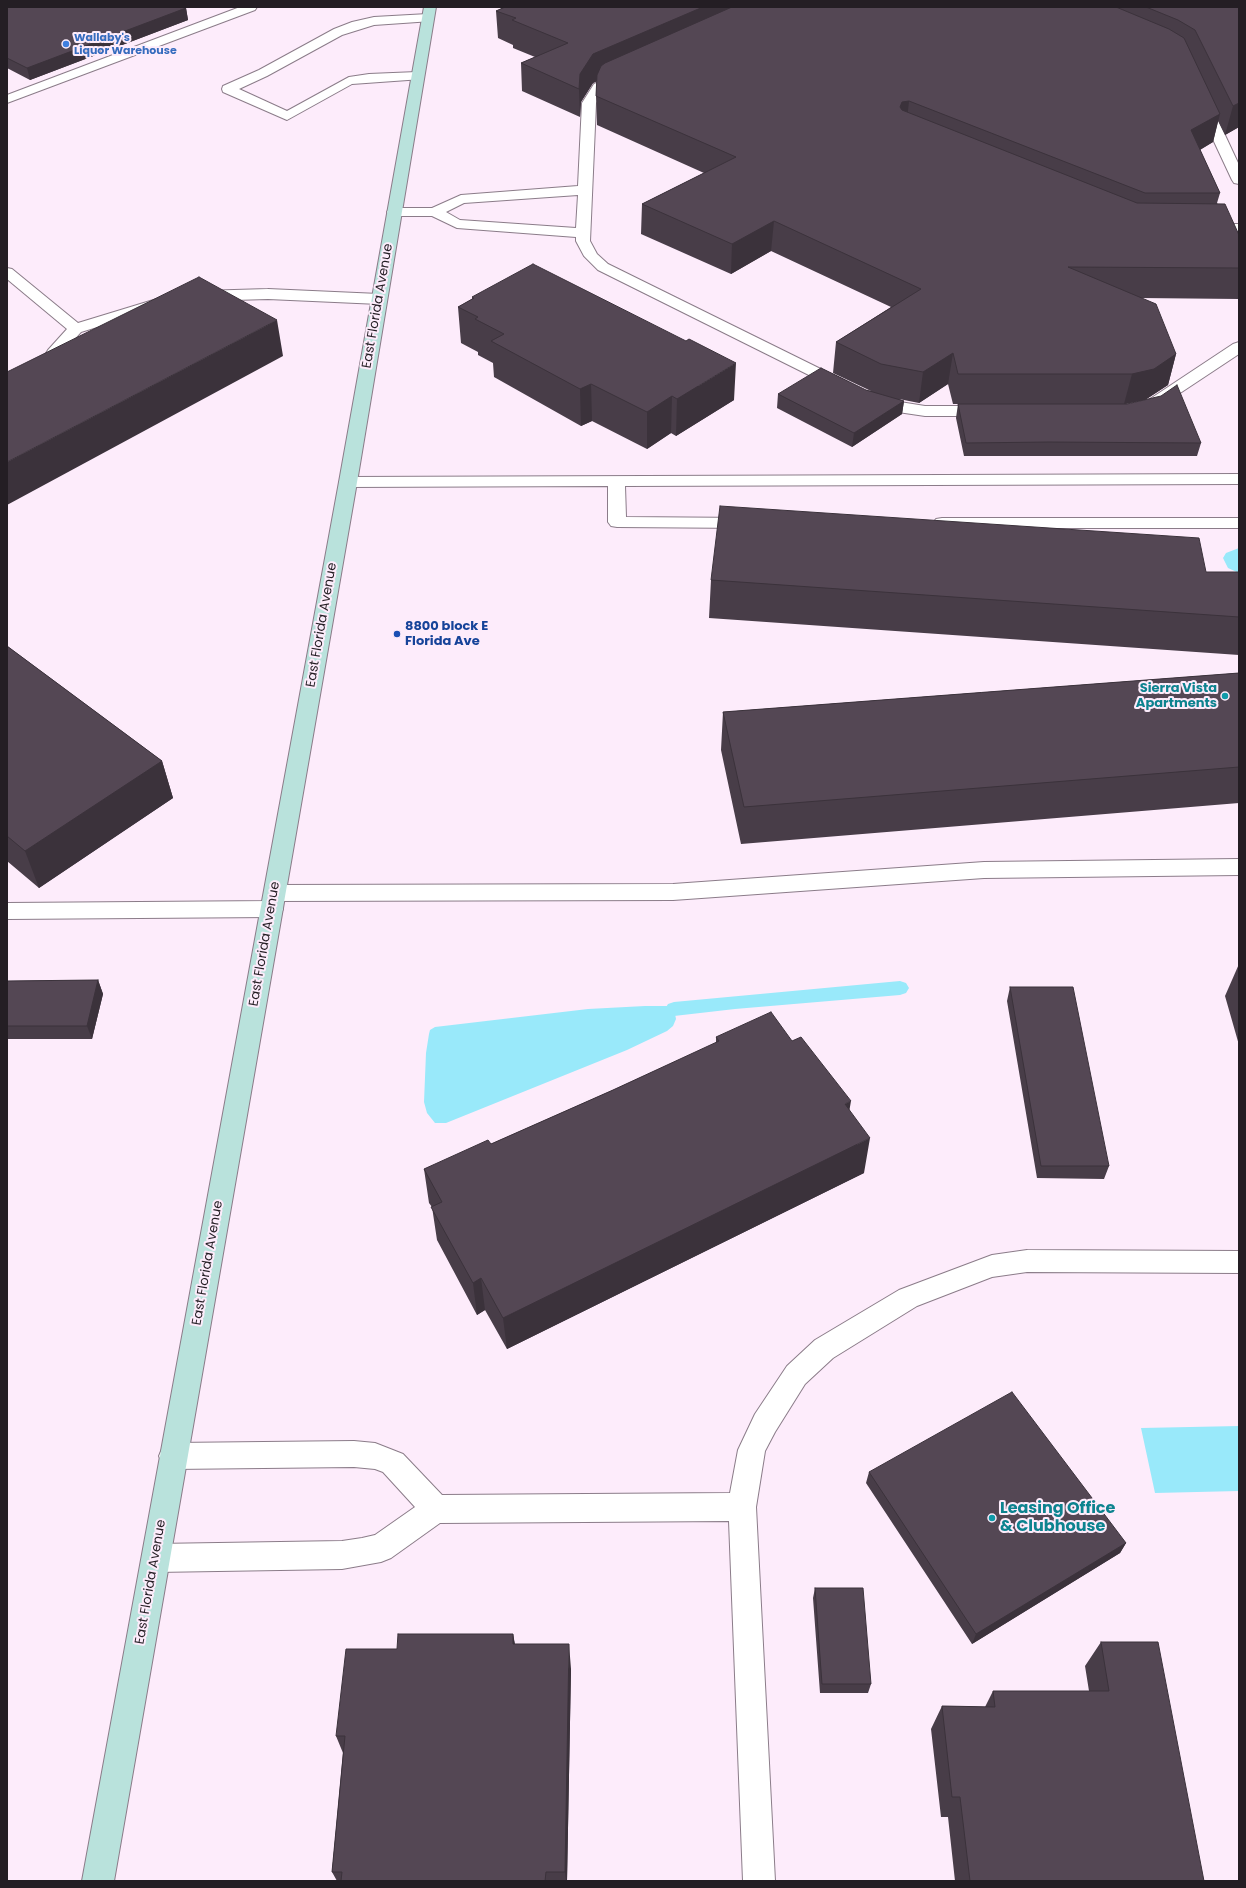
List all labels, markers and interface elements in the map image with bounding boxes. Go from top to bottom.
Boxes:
place label: Wallaby's Liquor Warehouse [74,31,177,57]
marker: Wallaby's Liquor Warehouse [61,39,71,49]
street label: East Florida Avenue [359,242,397,370]
street label: East Florida Avenue [303,561,341,689]
place label: 8800 block E Florida Ave [405,619,488,650]
marker: 8800 block E Florida Ave [392,629,402,639]
place label: Sierra Vista Apartments [1136,681,1217,712]
marker: Sierra Vista Apartments [1220,691,1230,701]
street label: East Florida Avenue [246,880,284,1008]
street label: East Florida Avenue [189,1199,227,1327]
place label: Leasing Office & Clubhouse [1000,1499,1115,1537]
marker: Leasing Office & Clubhouse [987,1513,997,1523]
street label: East Florida Avenue [132,1518,170,1646]

